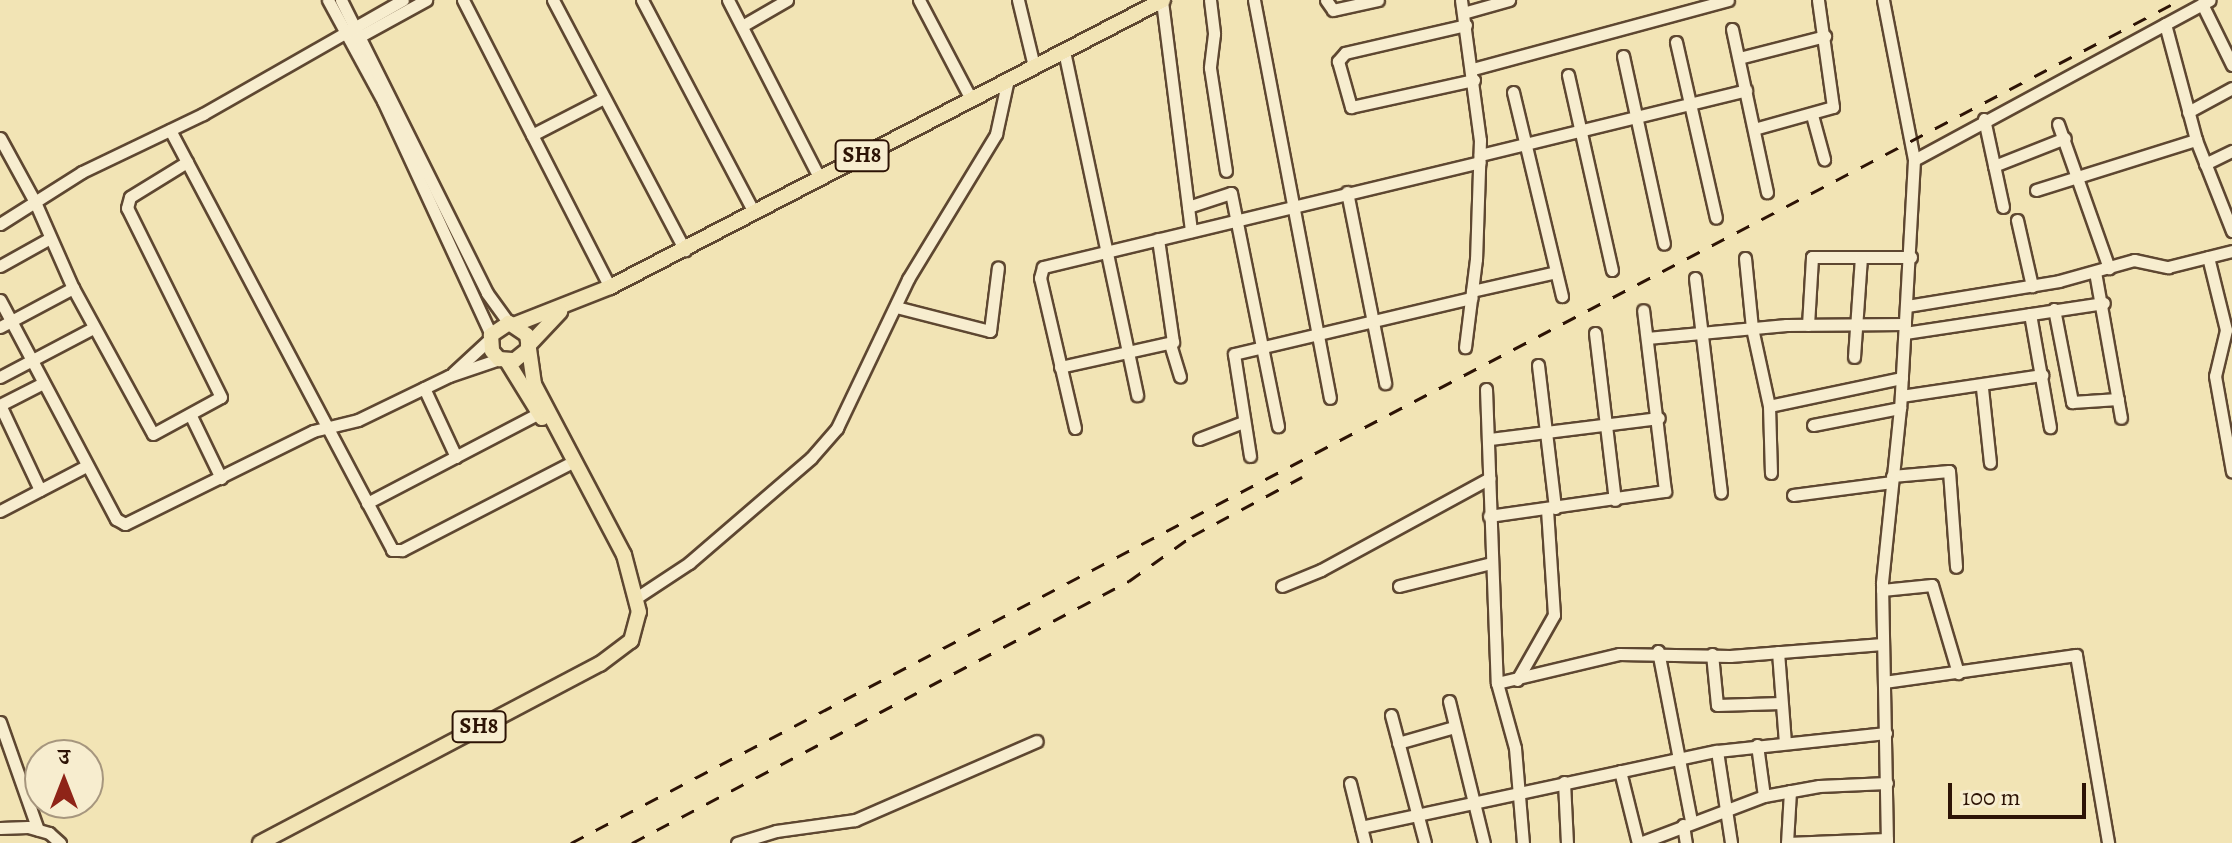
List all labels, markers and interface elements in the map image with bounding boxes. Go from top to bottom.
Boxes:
road number: SH8 [834,138,890,174]
road number: SH8 [451,709,507,745]
north arrow [24,739,104,819]
text: उ [58,742,70,772]
scale bar [1952,767,2090,817]
text: 100 m [1962,781,2021,813]

